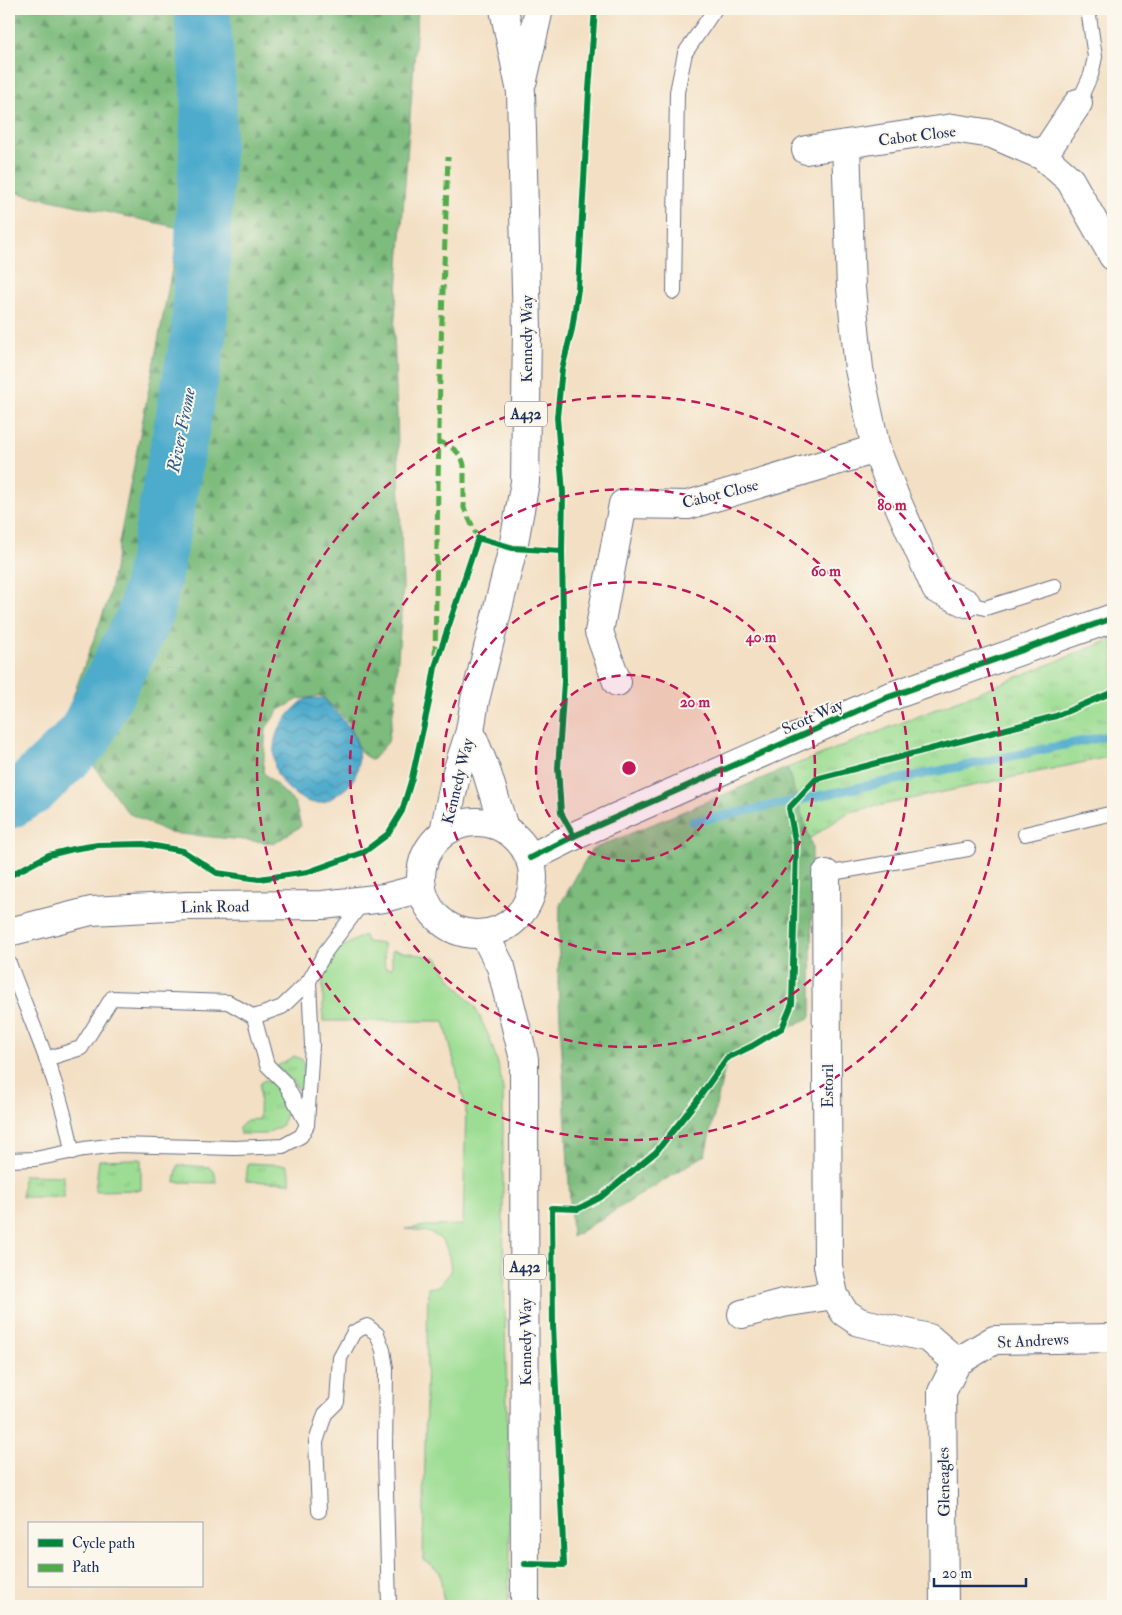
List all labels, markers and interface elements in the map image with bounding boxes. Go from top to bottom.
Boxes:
street label: Cabot Close [877,121,957,151]
street label: Kennedy Way [517,294,537,383]
water label: River Frome [162,385,201,475]
road number: A432 [505,402,547,426]
street label: Cabot Close [680,475,761,513]
text: 80 m [877,496,907,515]
text: 60 m [811,562,841,581]
text: 40 m [745,628,777,647]
text: 20 m [680,693,710,712]
street label: Scott Way [779,694,847,739]
street label: Kennedy Way [438,735,478,826]
centre of rings [620,759,638,777]
street label: Link Road [181,896,250,918]
street label: Estoril [818,1064,838,1108]
road number: A432 [504,1254,546,1280]
street label: Kennedy Way [516,1297,536,1386]
street label: St Andrews [997,1329,1069,1353]
street label: Gleneagles [933,1447,955,1517]
legend [28,1522,202,1588]
text: Cycle path [72,1534,135,1554]
scale bar [934,1555,1027,1587]
text: Path [72,1558,99,1577]
text: 20 m [942,1564,972,1583]

